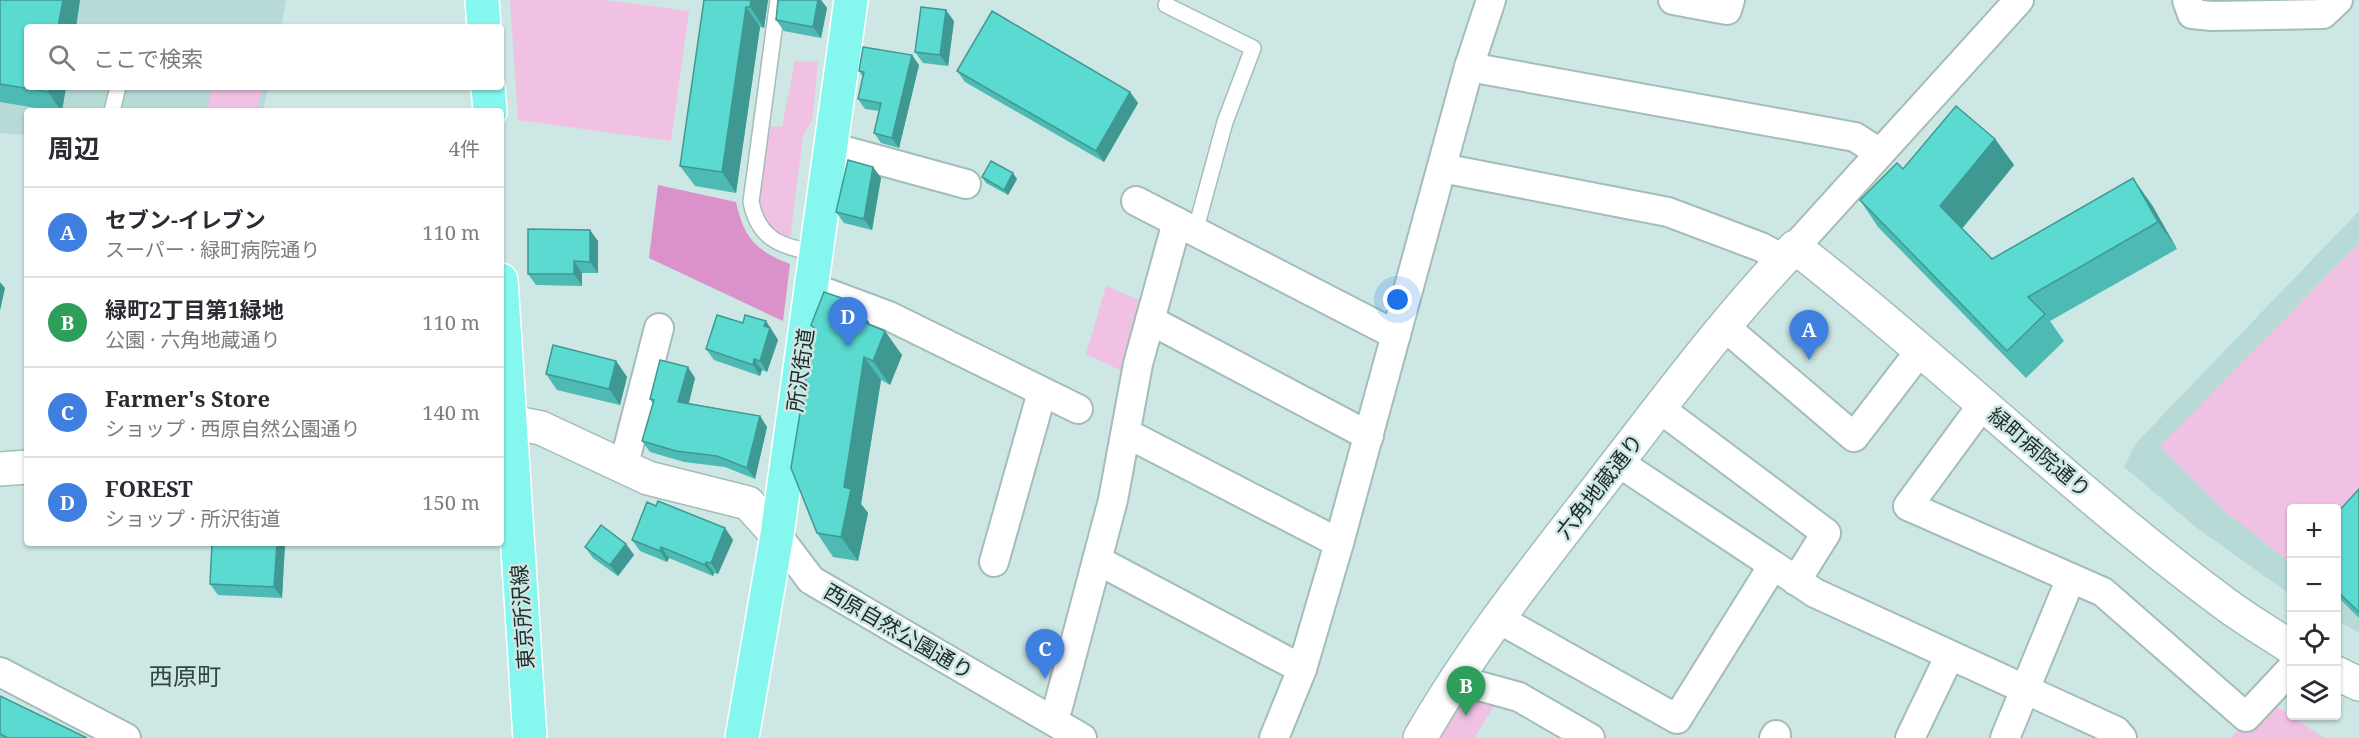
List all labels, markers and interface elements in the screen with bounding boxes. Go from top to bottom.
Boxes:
search box [24,24,504,90]
icon: search [45,41,78,74]
text: ここで検索 [93,43,203,73]
text: 周辺 [48,130,100,166]
text: 4件 [449,135,480,162]
text: セブン-イレブン [105,204,266,234]
text: A [60,219,75,246]
text: 110 m [422,219,480,246]
text: スーパー · 緑町病院通り [105,236,320,263]
your location [1383,285,1412,314]
text: 緑町2丁目第1緑地 [105,294,284,324]
pin: D [828,298,868,347]
text: B [61,309,74,336]
text: 110 m [422,309,480,336]
pin: A [1790,310,1828,360]
text: 公園 · 六角地蔵通り [105,326,280,353]
street label: 所沢街道 [780,326,820,414]
text: Farmer's Store [105,383,270,413]
text: C [61,399,74,426]
text: 140 m [422,399,480,426]
street label: 緑町病院通り [1983,401,2097,503]
text: ショップ · 西原自然公園通り [105,415,360,442]
street label: 六角地蔵通り [1549,428,1649,544]
text: FOREST [105,473,193,503]
text: D [60,489,75,516]
text: 150 m [422,489,480,516]
map controls [2287,504,2341,720]
button: + [2287,504,2341,558]
text: ショップ · 所沢街道 [105,505,280,532]
button: − [2287,558,2341,612]
street label: 東京所沢線 [504,564,540,670]
street label: 西原自然公園通り [819,577,979,685]
button: locate [2287,612,2341,666]
pin: C [1026,630,1064,679]
district label: 西原町 [149,659,221,692]
pin: B [1446,666,1486,716]
button: layers [2287,666,2341,720]

